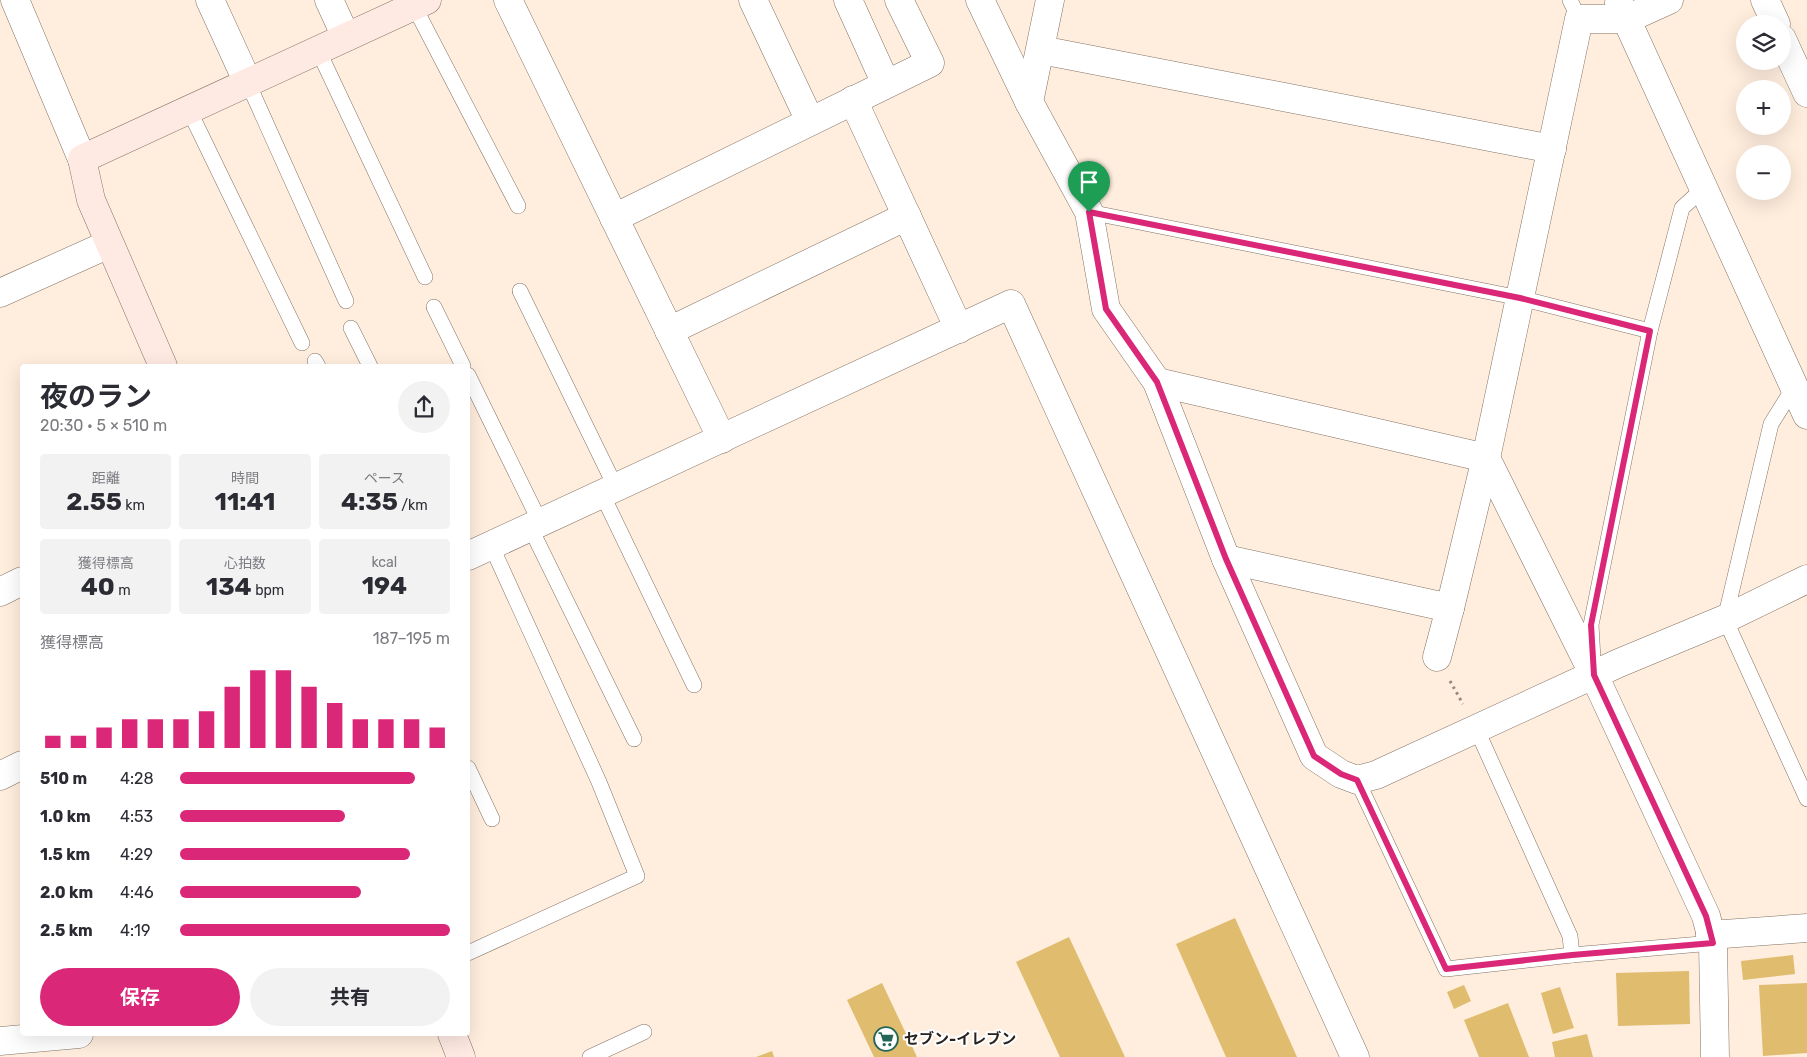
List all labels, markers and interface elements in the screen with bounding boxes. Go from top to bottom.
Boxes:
map controls [1736,15,1791,200]
button: layers [1736,15,1791,70]
button: + [1736,80,1791,135]
button: − [1736,145,1791,200]
pin [1068,161,1110,212]
icon: arrive [1075,168,1103,196]
text: 夜のラン [40,380,152,413]
button: share [398,381,450,433]
text: 20:30 · 5 × 510 m [40,416,167,435]
text: 距離 [92,470,120,487]
text: 時間 [231,470,259,487]
text: ペース [364,470,405,487]
text: 2.55 [66,487,122,516]
text: 11:41 [214,487,276,516]
text: 4:35 [341,487,398,516]
text: km [122,497,145,514]
text: /km [398,497,428,514]
text: kcal [371,554,397,571]
text: 獲得標高 [78,555,134,572]
text: 心拍数 [224,555,266,572]
text: 194 [362,571,407,600]
text: 40 [81,572,115,601]
text: 134 [206,572,252,601]
text: m [115,582,131,599]
text: bpm [252,582,284,599]
text: 187–195 m [373,629,450,648]
text: 獲得標高 [40,633,104,652]
text: 510 m [40,769,87,788]
text: 4:28 [120,769,154,788]
text: 1.0 km [40,807,91,826]
text: 4:53 [120,807,153,826]
text: 1.5 km [40,845,90,864]
text: 4:29 [120,845,153,864]
text: 2.0 km [40,883,93,902]
text: 4:46 [120,883,154,902]
text: 2.5 km [40,921,93,940]
text: 4:19 [120,921,150,940]
button: 保存 [40,968,240,1026]
button: 共有 [250,968,450,1026]
supermarket icon: セブン-イレブン [873,1026,899,1052]
place label: セブン-イレブン [904,1030,1016,1048]

